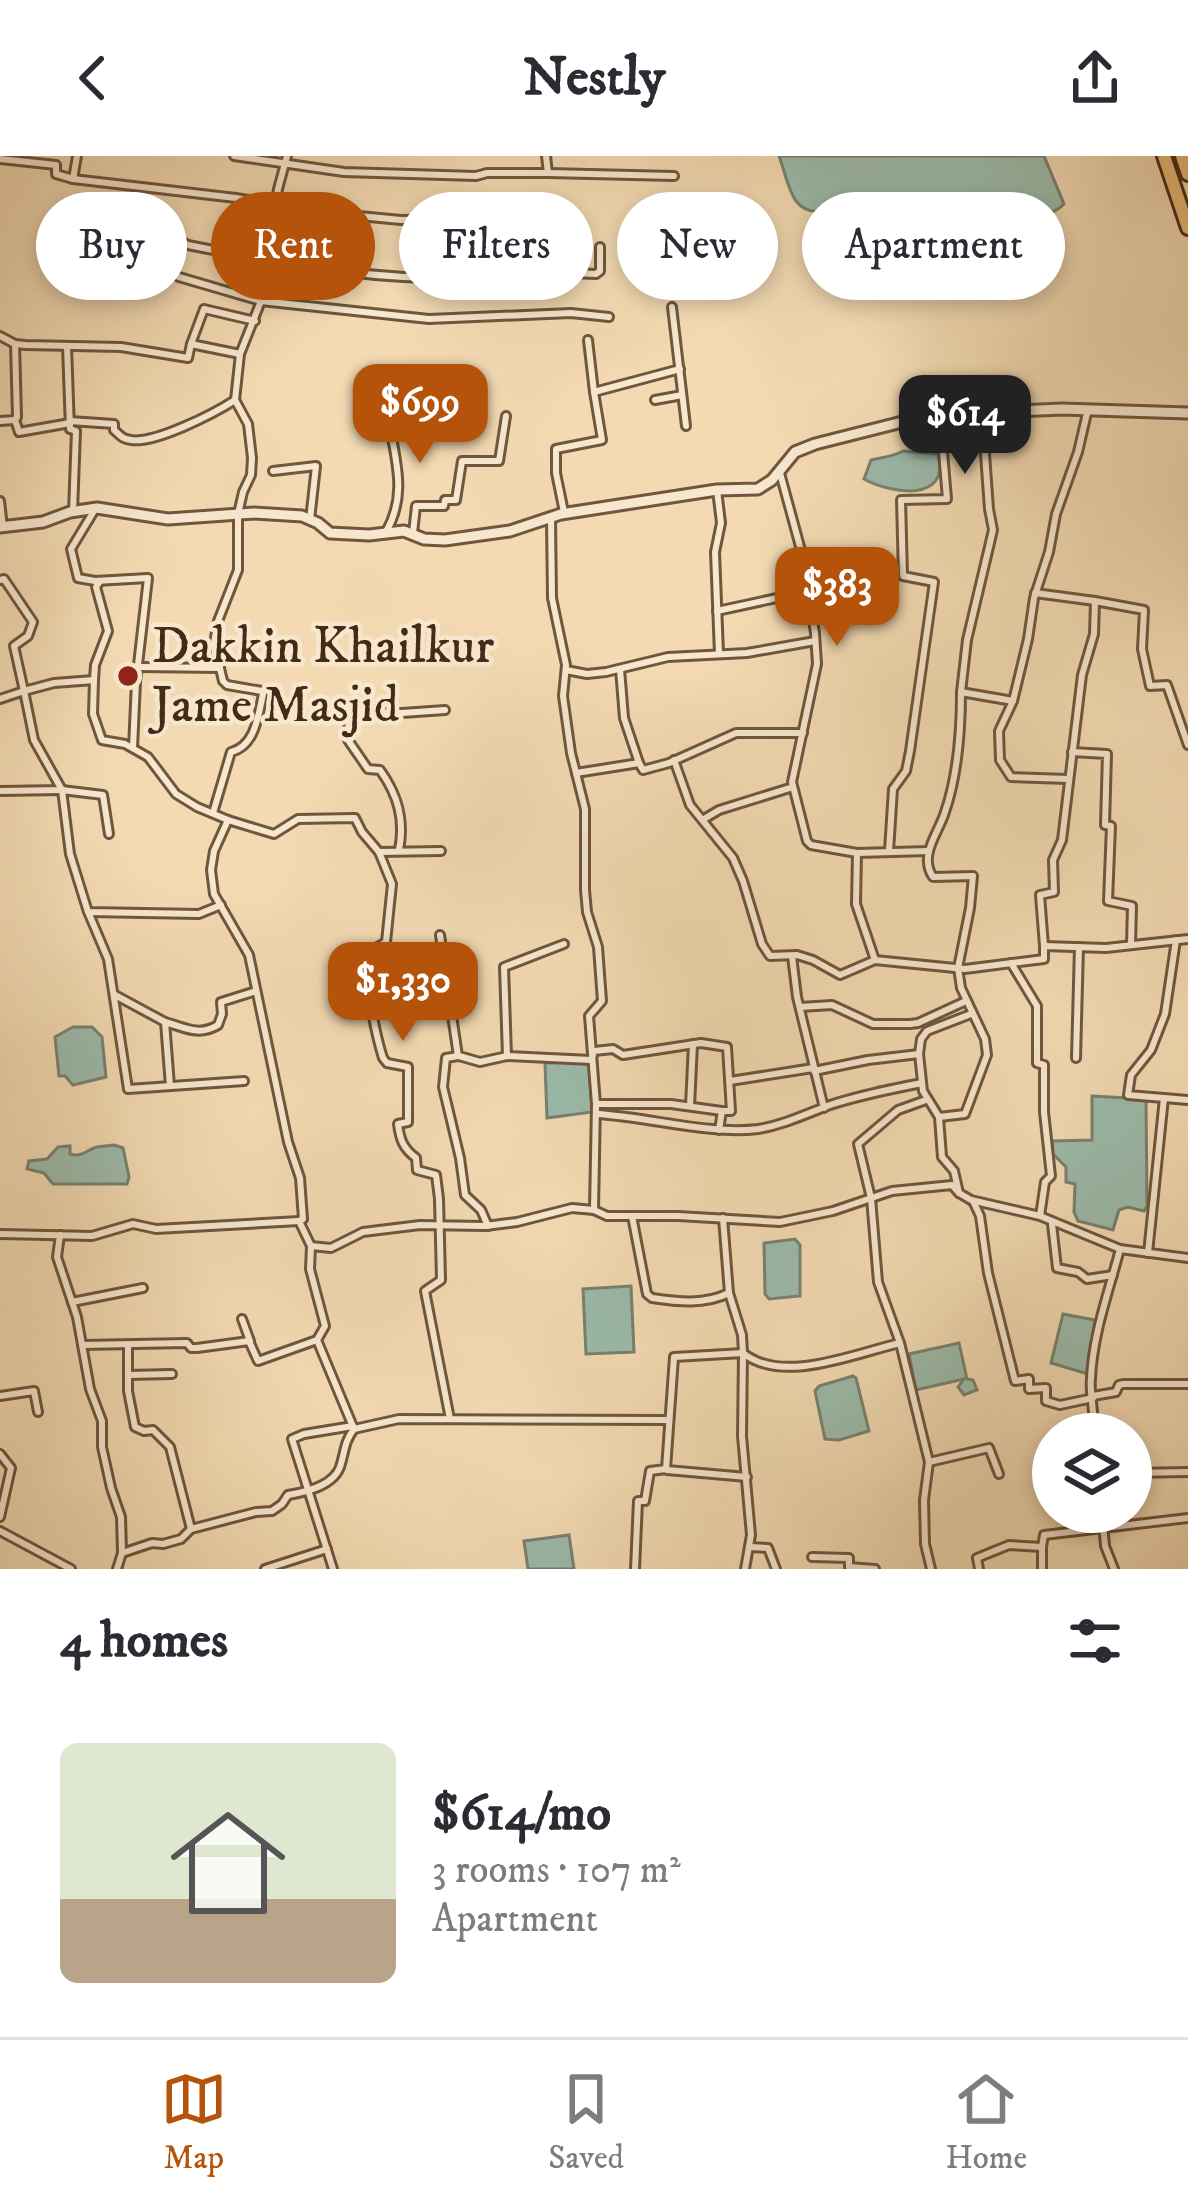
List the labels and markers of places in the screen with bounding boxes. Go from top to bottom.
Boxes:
pin: $699 [349,364,491,466]
pin: $614 [894,375,1036,477]
pin: $383 [766,547,908,649]
place label: Dakkin Khailkur Jame Masjid [148,615,494,738]
marker: Dakkin Khailkur Jame Masjid [115,663,141,689]
pin: $1,330 [305,942,501,1044]

